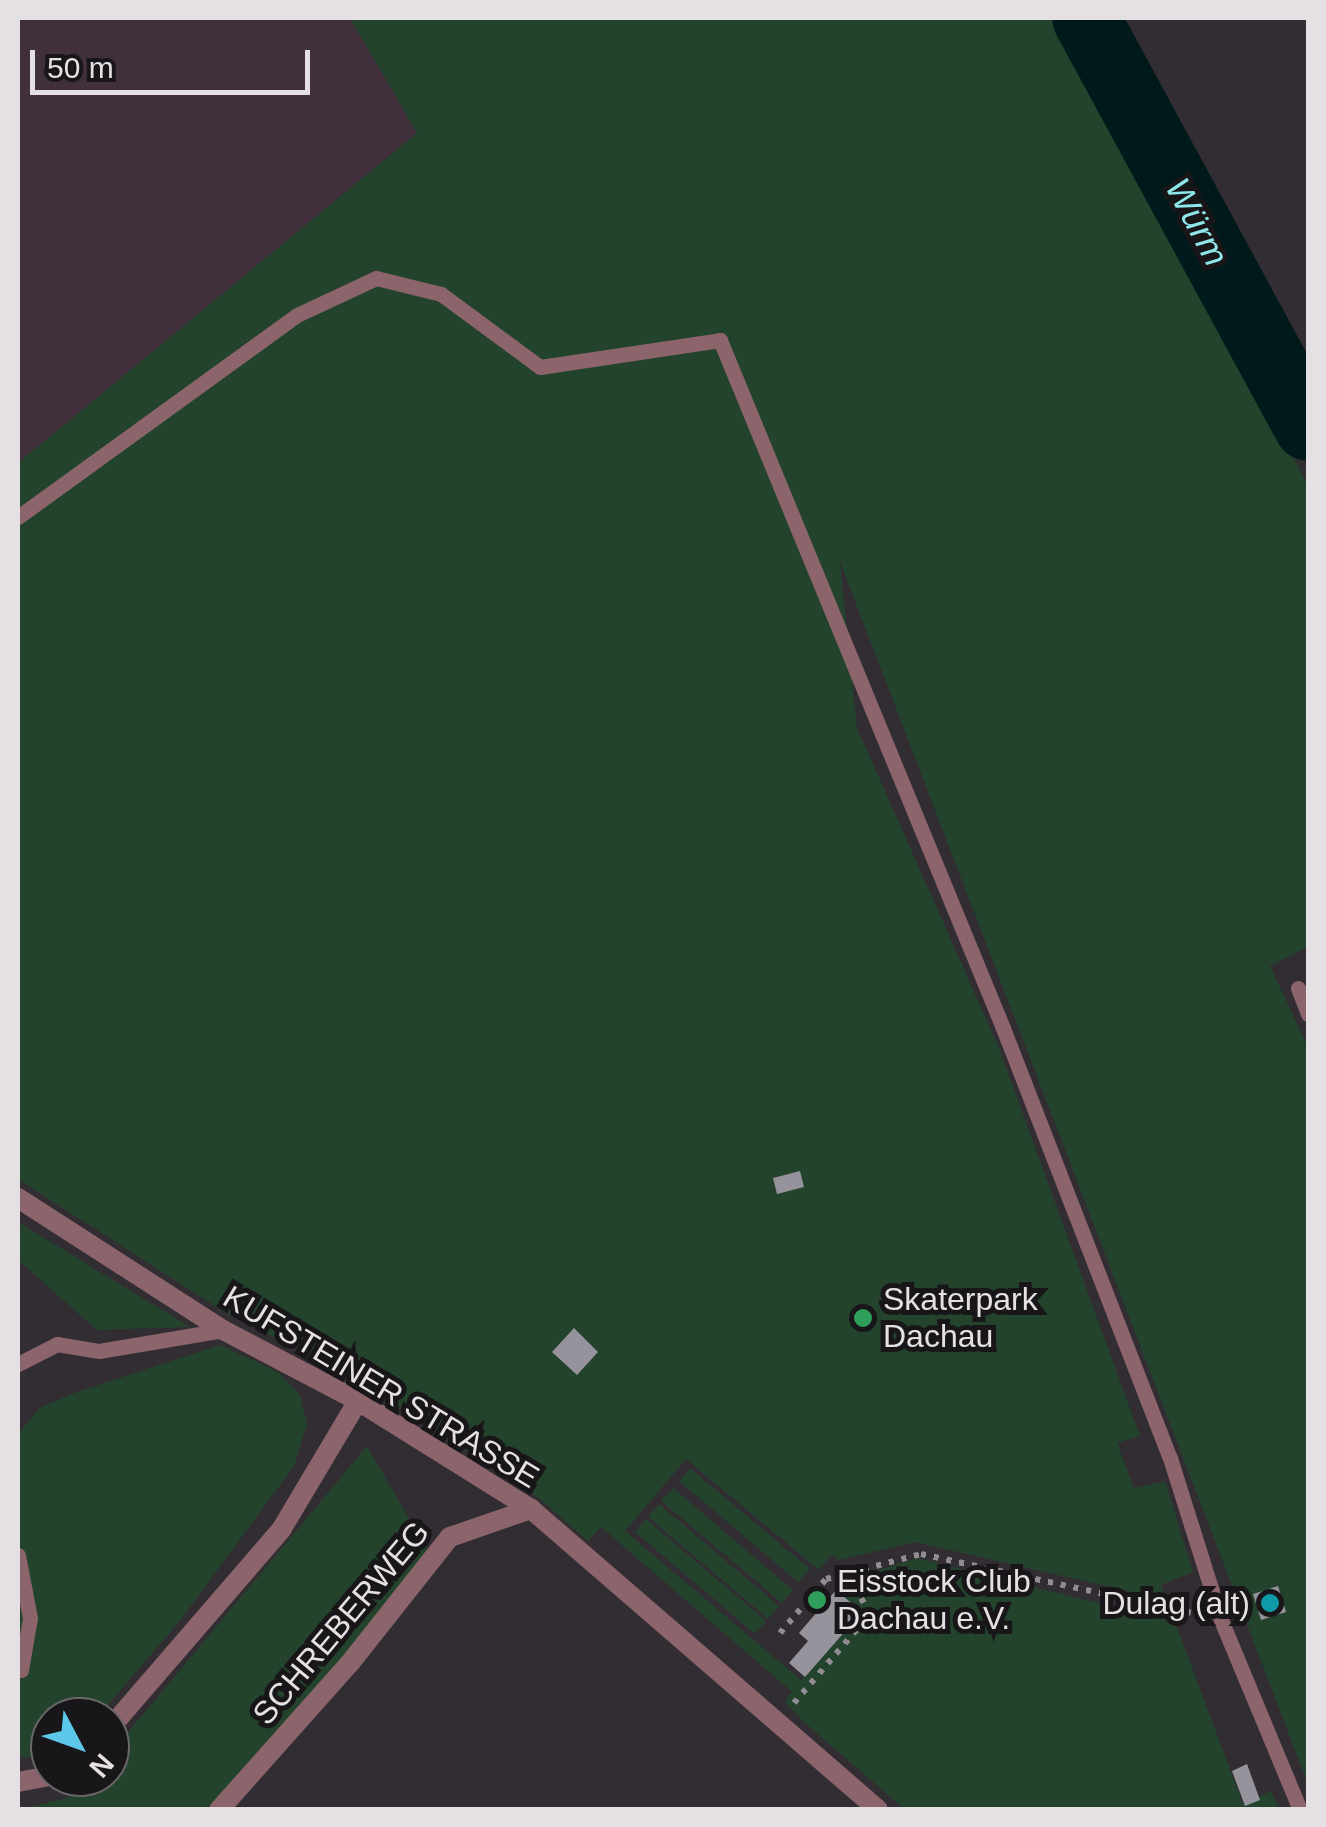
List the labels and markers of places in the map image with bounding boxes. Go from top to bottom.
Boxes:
place label: Skaterpark Dachau [883,1281,1038,1356]
marker: Skaterpark Dachau [852,1307,874,1329]
place label: Eisstock Club Dachau e.V. [837,1563,1031,1638]
place label: Dulag (alt) [1102,1584,1250,1622]
marker: Eisstock Club Dachau e.V. [806,1589,828,1611]
marker: Dulag (alt) [1259,1592,1281,1614]

